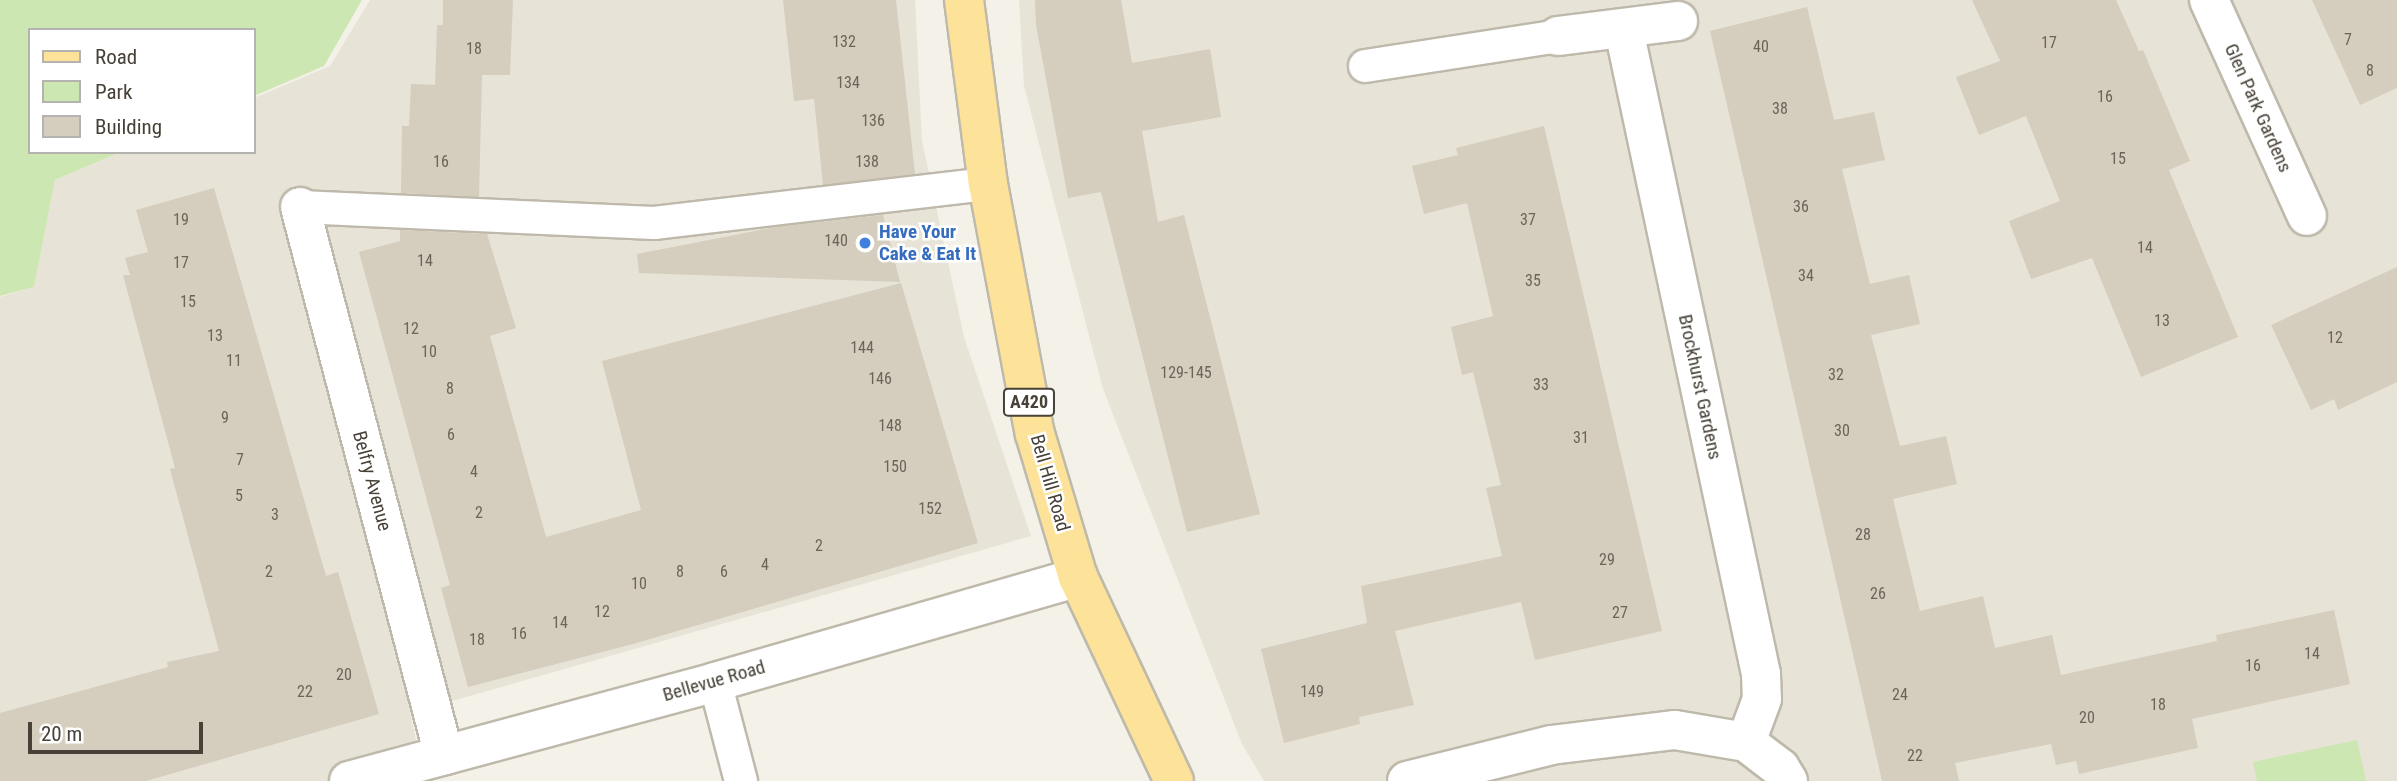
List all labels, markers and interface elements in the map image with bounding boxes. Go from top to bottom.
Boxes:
legend [28,28,256,154]
house number: 7 [2344,30,2352,50]
house number: 132 [832,32,856,52]
house number: 17 [2041,33,2057,53]
house number: 40 [1753,37,1769,57]
house number: 18 [466,39,482,59]
street label: Glen Park Gardens [2219,40,2297,176]
text: Road [95,45,137,69]
house number: 8 [2366,61,2374,81]
house number: 134 [836,73,860,93]
text: Park [95,80,132,104]
house number: 16 [2097,87,2113,107]
house number: 38 [1772,99,1788,119]
house number: 136 [861,111,885,131]
text: Building [95,115,162,139]
house number: 15 [2110,149,2126,169]
house number: 16 [433,152,449,172]
house number: 138 [855,152,879,172]
house number: 36 [1793,197,1809,217]
house number: 19 [173,210,189,230]
house number: 37 [1520,210,1536,230]
place label: Have Your Cake & Eat It [879,221,976,265]
house number: 140 [824,231,848,251]
marker: Have Your Cake & Eat It [857,235,873,251]
house number: 14 [2137,238,2153,258]
house number: 14 [417,251,433,271]
house number: 17 [173,253,189,273]
house number: 34 [1798,266,1814,286]
house number: 35 [1525,271,1541,291]
house number: 15 [180,292,196,312]
house number: 13 [2154,311,2170,331]
street label: Brockhurst Gardens [1673,312,1727,462]
house number: 12 [403,319,419,339]
house number: 13 [207,326,223,346]
house number: 12 [2327,328,2343,348]
house number: 144 [850,338,874,358]
house number: 10 [421,342,437,362]
house number: 11 [226,351,242,371]
house number: 129-145 [1160,363,1212,383]
house number: 32 [1828,365,1844,385]
house number: 146 [868,369,892,389]
house number: 33 [1533,375,1549,395]
house number: 8 [446,379,454,399]
road number: A420 [1003,388,1055,416]
house number: 9 [221,408,229,428]
house number: 148 [878,416,902,436]
house number: 30 [1834,421,1850,441]
house number: 6 [447,425,455,445]
house number: 31 [1573,428,1589,448]
street label: Belfry Avenue [348,429,396,533]
street label: Bell Hill Road [1025,432,1075,534]
house number: 7 [236,450,244,470]
house number: 150 [883,457,907,477]
house number: 4 [470,462,478,482]
house number: 5 [235,486,243,506]
house number: 152 [918,499,942,519]
house number: 2 [475,503,483,523]
house number: 3 [271,505,279,525]
house number: 28 [1855,525,1871,545]
house number: 2 [815,536,823,556]
house number: 29 [1599,550,1615,570]
house number: 4 [761,555,769,575]
house number: 2 [265,562,273,582]
house number: 8 [676,562,684,582]
house number: 6 [720,562,728,582]
house number: 10 [631,574,647,594]
house number: 26 [1870,584,1886,604]
house number: 12 [594,602,610,622]
house number: 27 [1612,603,1628,623]
house number: 14 [552,613,568,633]
house number: 16 [511,624,527,644]
house number: 18 [469,630,485,650]
house number: 14 [2304,644,2320,664]
street label: Bellevue Road [660,656,768,706]
house number: 16 [2245,656,2261,676]
house number: 20 [336,665,352,685]
house number: 22 [297,682,313,702]
house number: 149 [1300,682,1324,702]
house number: 24 [1892,685,1908,705]
house number: 18 [2150,695,2166,715]
scale bar [32,708,206,752]
house number: 20 [2079,708,2095,728]
text: 20 m [41,722,82,746]
house number: 22 [1907,746,1923,766]

